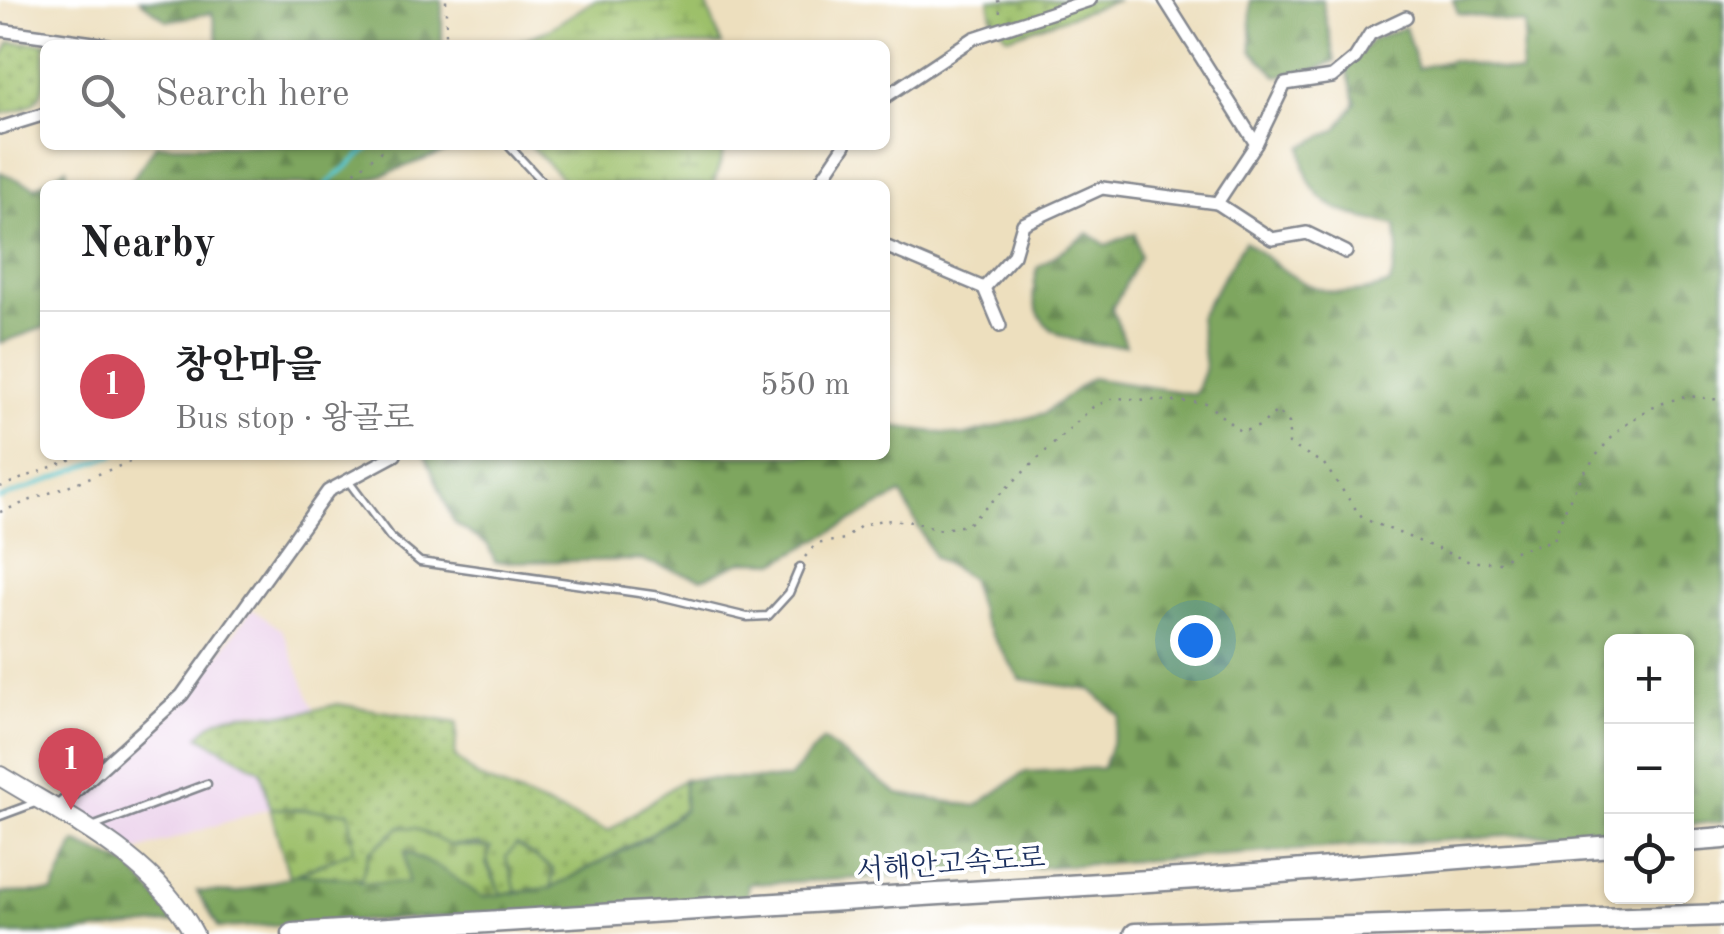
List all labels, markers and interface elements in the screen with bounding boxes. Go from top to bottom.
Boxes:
search box [40,40,890,150]
icon: search [75,68,130,123]
text: Search here [155,76,350,114]
text: Nearby [80,224,216,266]
text: 창안마을 [175,348,322,386]
text: 1 [103,370,122,402]
text: 550 m [760,370,850,402]
text: Bus stop · 왕골로 [175,404,414,436]
your location [1170,615,1221,666]
map controls [1604,634,1694,904]
button: + [1604,634,1694,724]
button: − [1604,724,1694,814]
pin: 1 [38,728,104,810]
button: locate [1604,814,1694,904]
street label: 서해안고속도로 [855,842,1046,887]

